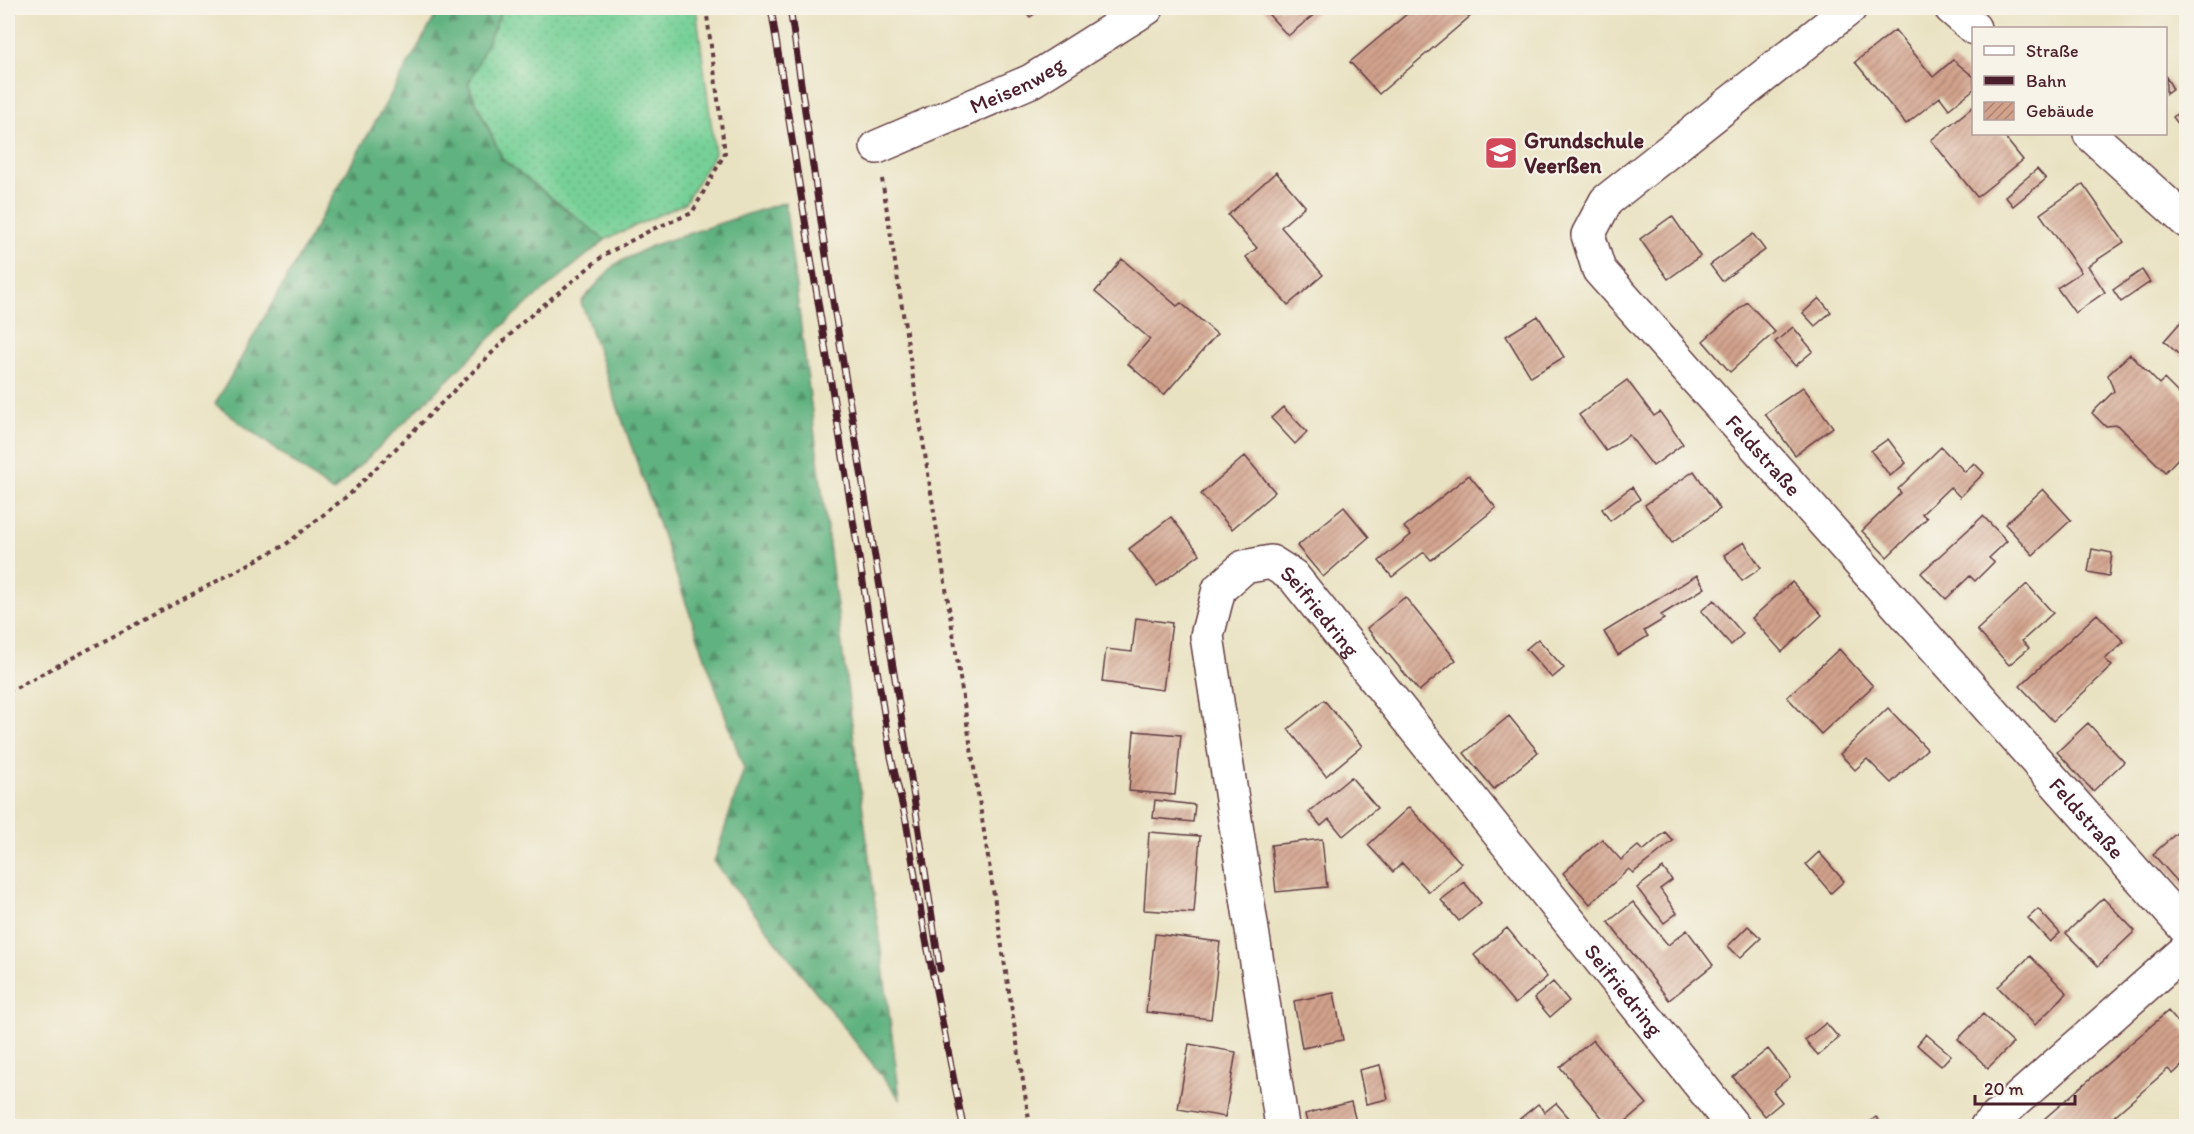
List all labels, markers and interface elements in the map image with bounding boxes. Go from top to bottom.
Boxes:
legend [1972,27,2167,135]
text: Straße [2026,40,2079,62]
street label: Meisenweg [965,50,1070,119]
text: Bahn [2026,70,2067,92]
text: Gebäude [2026,100,2094,122]
place label: Grundschule Veerßen [1524,127,1645,179]
school or university icon: Grundschule Veerßen [1483,135,1519,171]
street label: Feldstraße [1720,408,1807,502]
street label: Seifriedring [1276,559,1366,662]
street label: Feldstraße [2044,771,2131,864]
street label: Seifriedring [1579,938,1670,1042]
scale bar [1975,1068,2076,1106]
text: 20 m [1984,1078,2024,1100]

